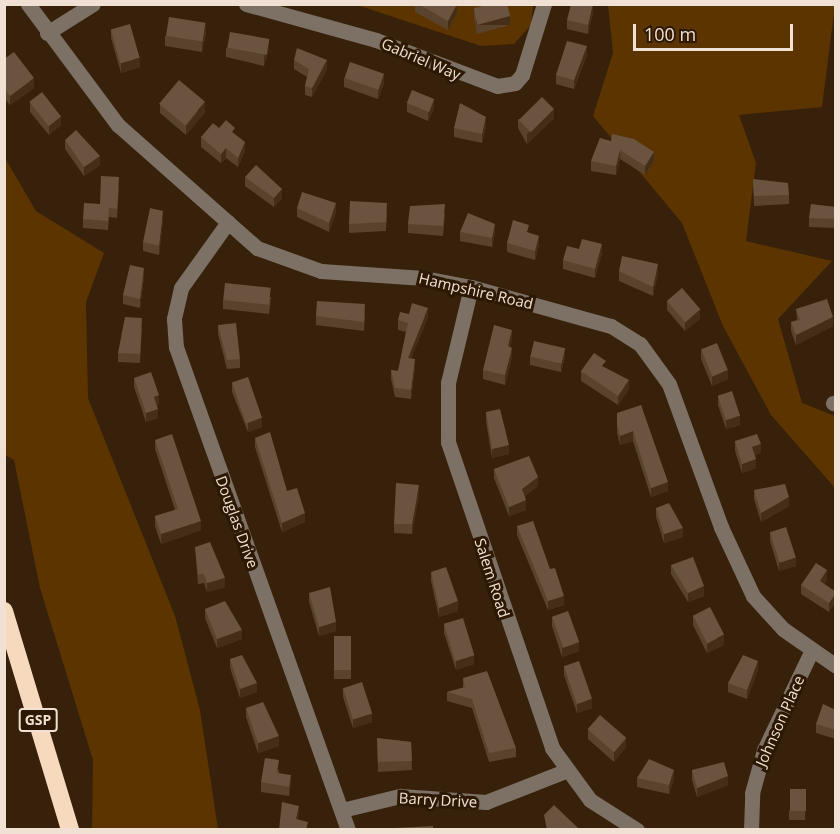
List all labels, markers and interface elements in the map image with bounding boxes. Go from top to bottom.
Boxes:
scale bar [636,12,796,50]
text: 100 m [644,22,696,46]
street label: Gabriel Way [379,34,463,84]
street label: Hampshire Road [417,269,535,313]
street label: Douglas Drive [212,473,262,571]
street label: Salem Road [471,536,513,620]
street label: Johnson Place [752,673,808,769]
road number: GSP [18,709,57,731]
street label: Barry Drive [398,789,478,811]

